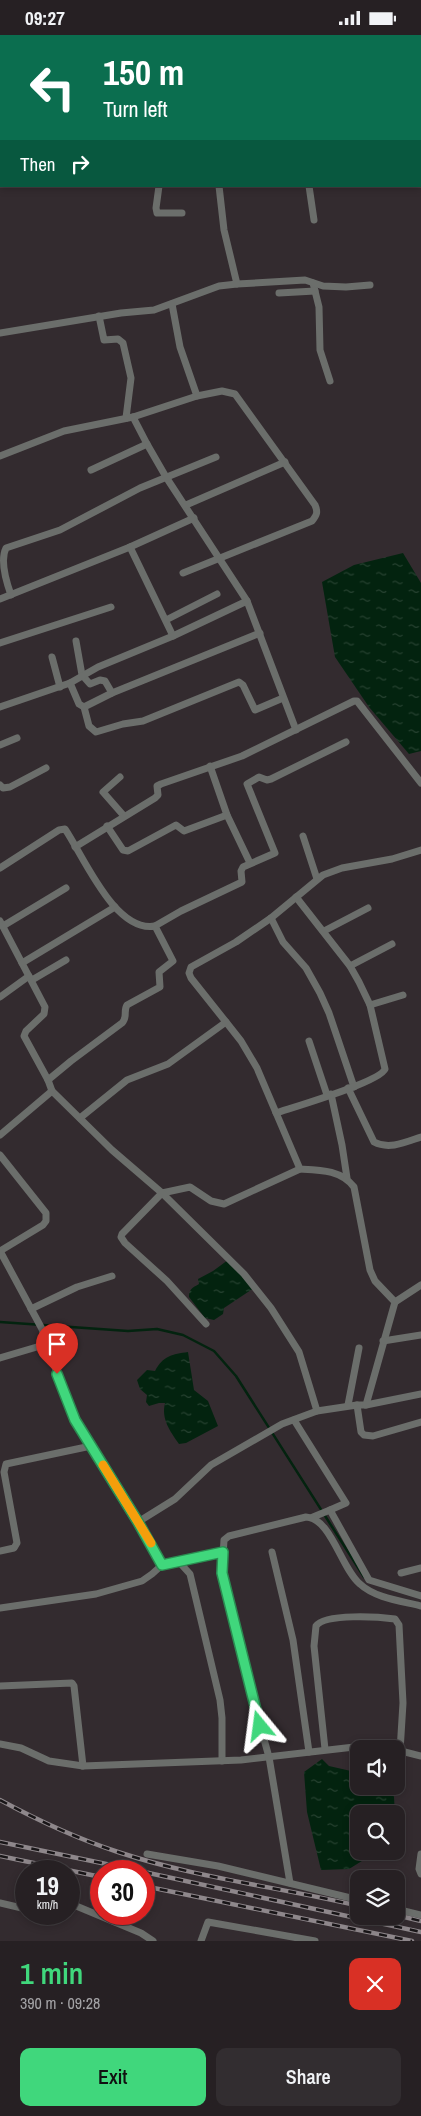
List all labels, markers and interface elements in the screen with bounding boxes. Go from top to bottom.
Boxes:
text: 09:27 [25,5,65,31]
text: 150 m [103,49,184,96]
icon: left [20,55,85,120]
text: Turn left [103,94,168,124]
icon: right [66,150,94,178]
text: Then [20,151,56,177]
pin [36,1323,78,1374]
icon: arrive [43,1330,71,1358]
position arrow [233,1699,285,1751]
map controls [350,1740,405,1925]
button: sound [350,1740,405,1795]
button: search [350,1805,405,1860]
speed limit sign: 30 [90,1860,155,1925]
text: 19 [36,1869,59,1903]
button: layers [350,1870,405,1925]
text: km/h [37,1897,58,1913]
text: 1 min [20,1953,83,1993]
button: close [349,1958,401,2010]
text: 390 m · 09:28 [20,1992,100,2014]
button: Exit [20,2048,206,2106]
button: Share [216,2048,401,2106]

